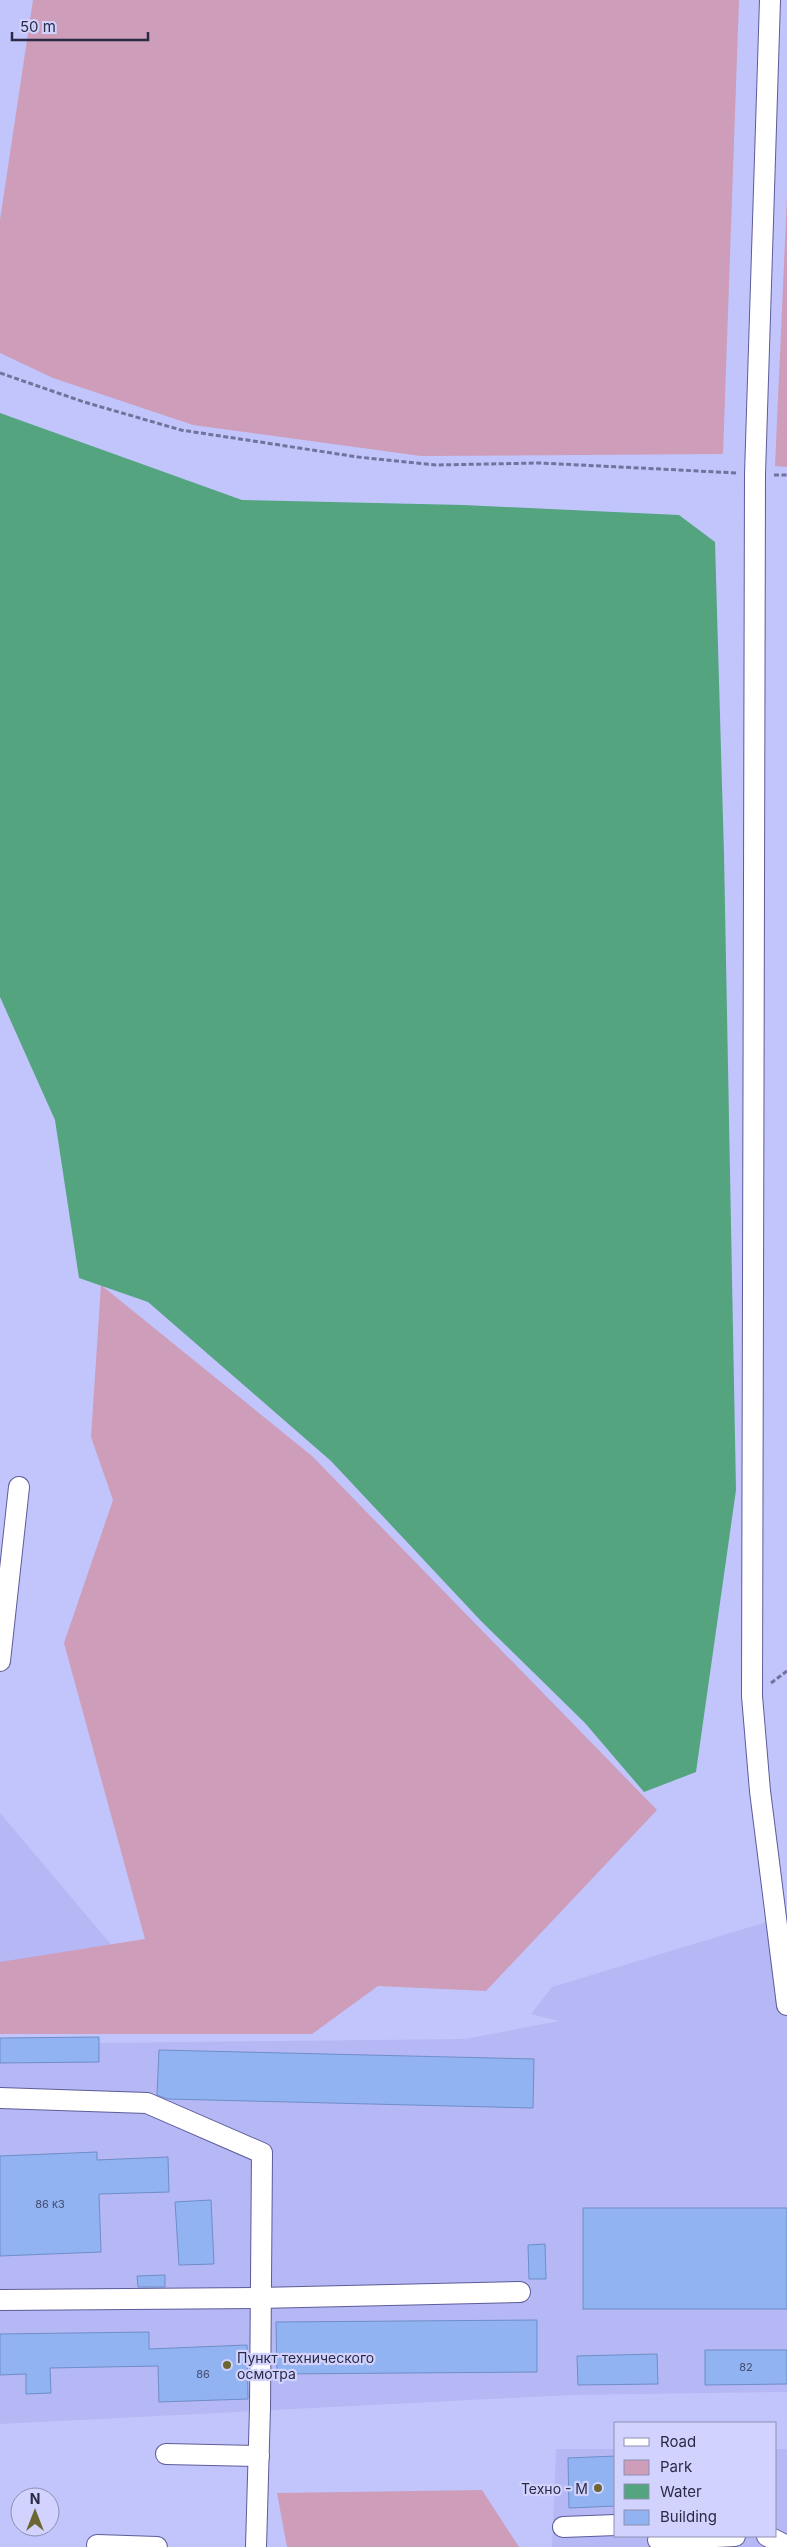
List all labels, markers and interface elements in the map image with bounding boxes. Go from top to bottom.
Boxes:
scale bar [12,10,149,42]
text: 50 m [20,17,56,36]
house number: 86 к3 [35,2197,65,2211]
place label: Пункт технического осмотра [237,2349,374,2382]
marker: Пункт технического осмотра [221,2359,233,2371]
house number: 82 [739,2360,753,2374]
house number: 86 [196,2367,210,2381]
legend [614,2422,777,2537]
text: Road [660,2432,696,2451]
text: Park [660,2457,693,2476]
place label: Техно - М [521,2480,588,2497]
marker: Техно - М [592,2482,604,2494]
text: Water [660,2482,702,2501]
north arrow [10,2487,60,2537]
text: N [30,2490,40,2507]
text: Building [660,2507,717,2526]

